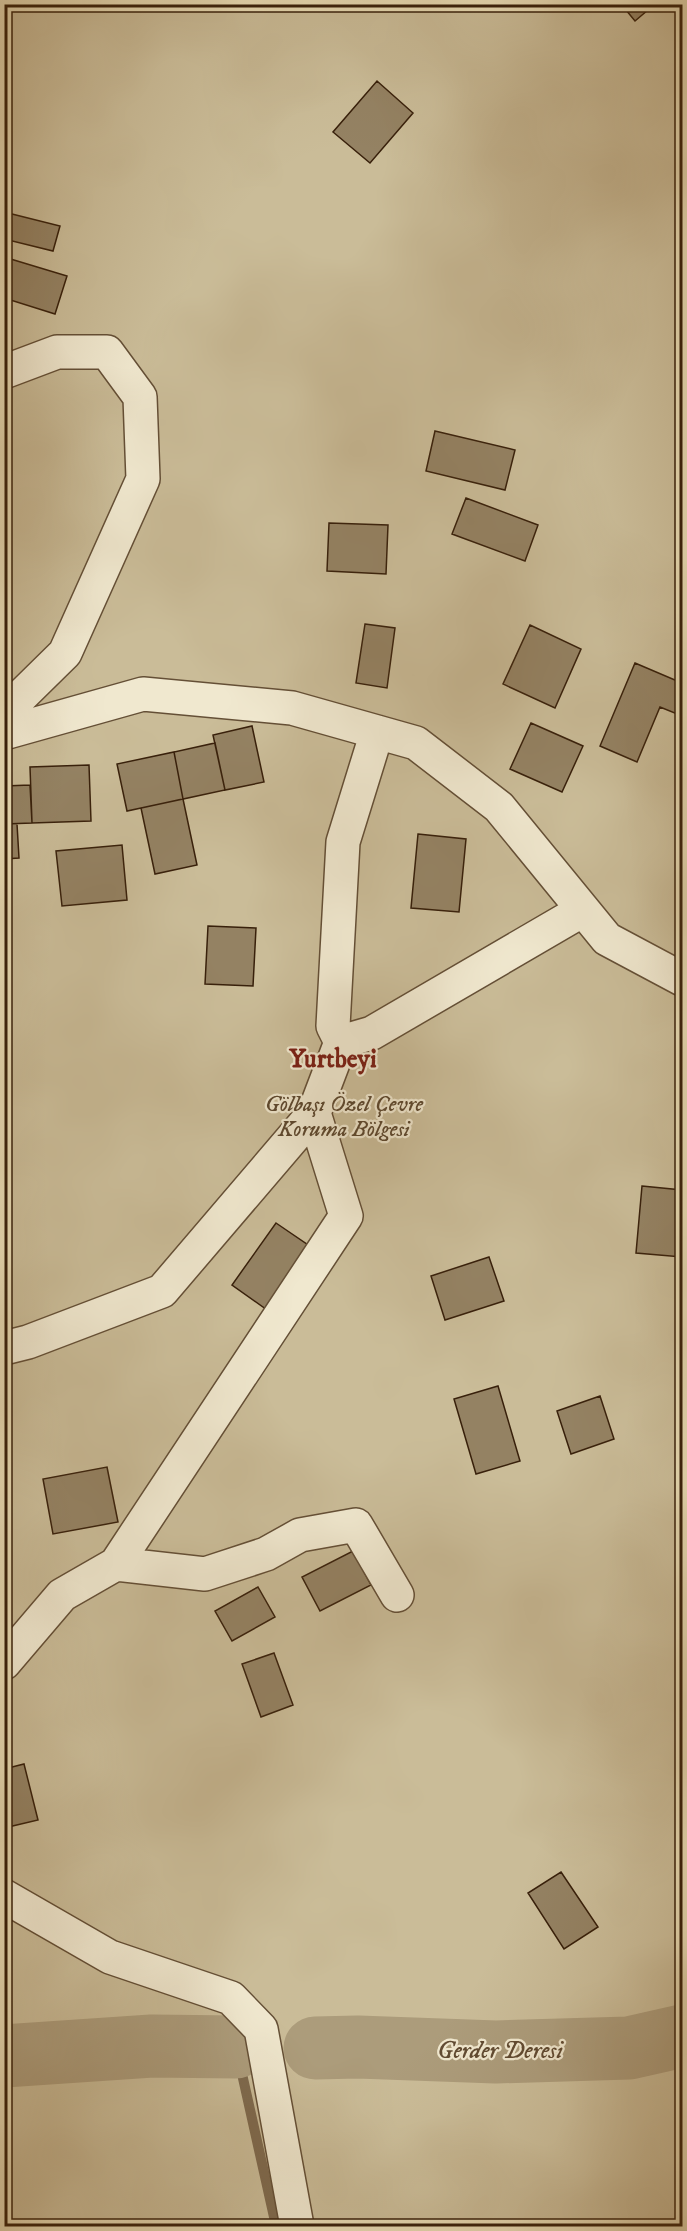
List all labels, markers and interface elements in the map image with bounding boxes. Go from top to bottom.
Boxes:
district label: Yurtbeyi [288,1043,377,1076]
park label: Gölbaşı Özel Çevre Koruma Bölgesi [265,1091,424,1143]
water label: Gerder Deresi [437,2036,564,2066]

